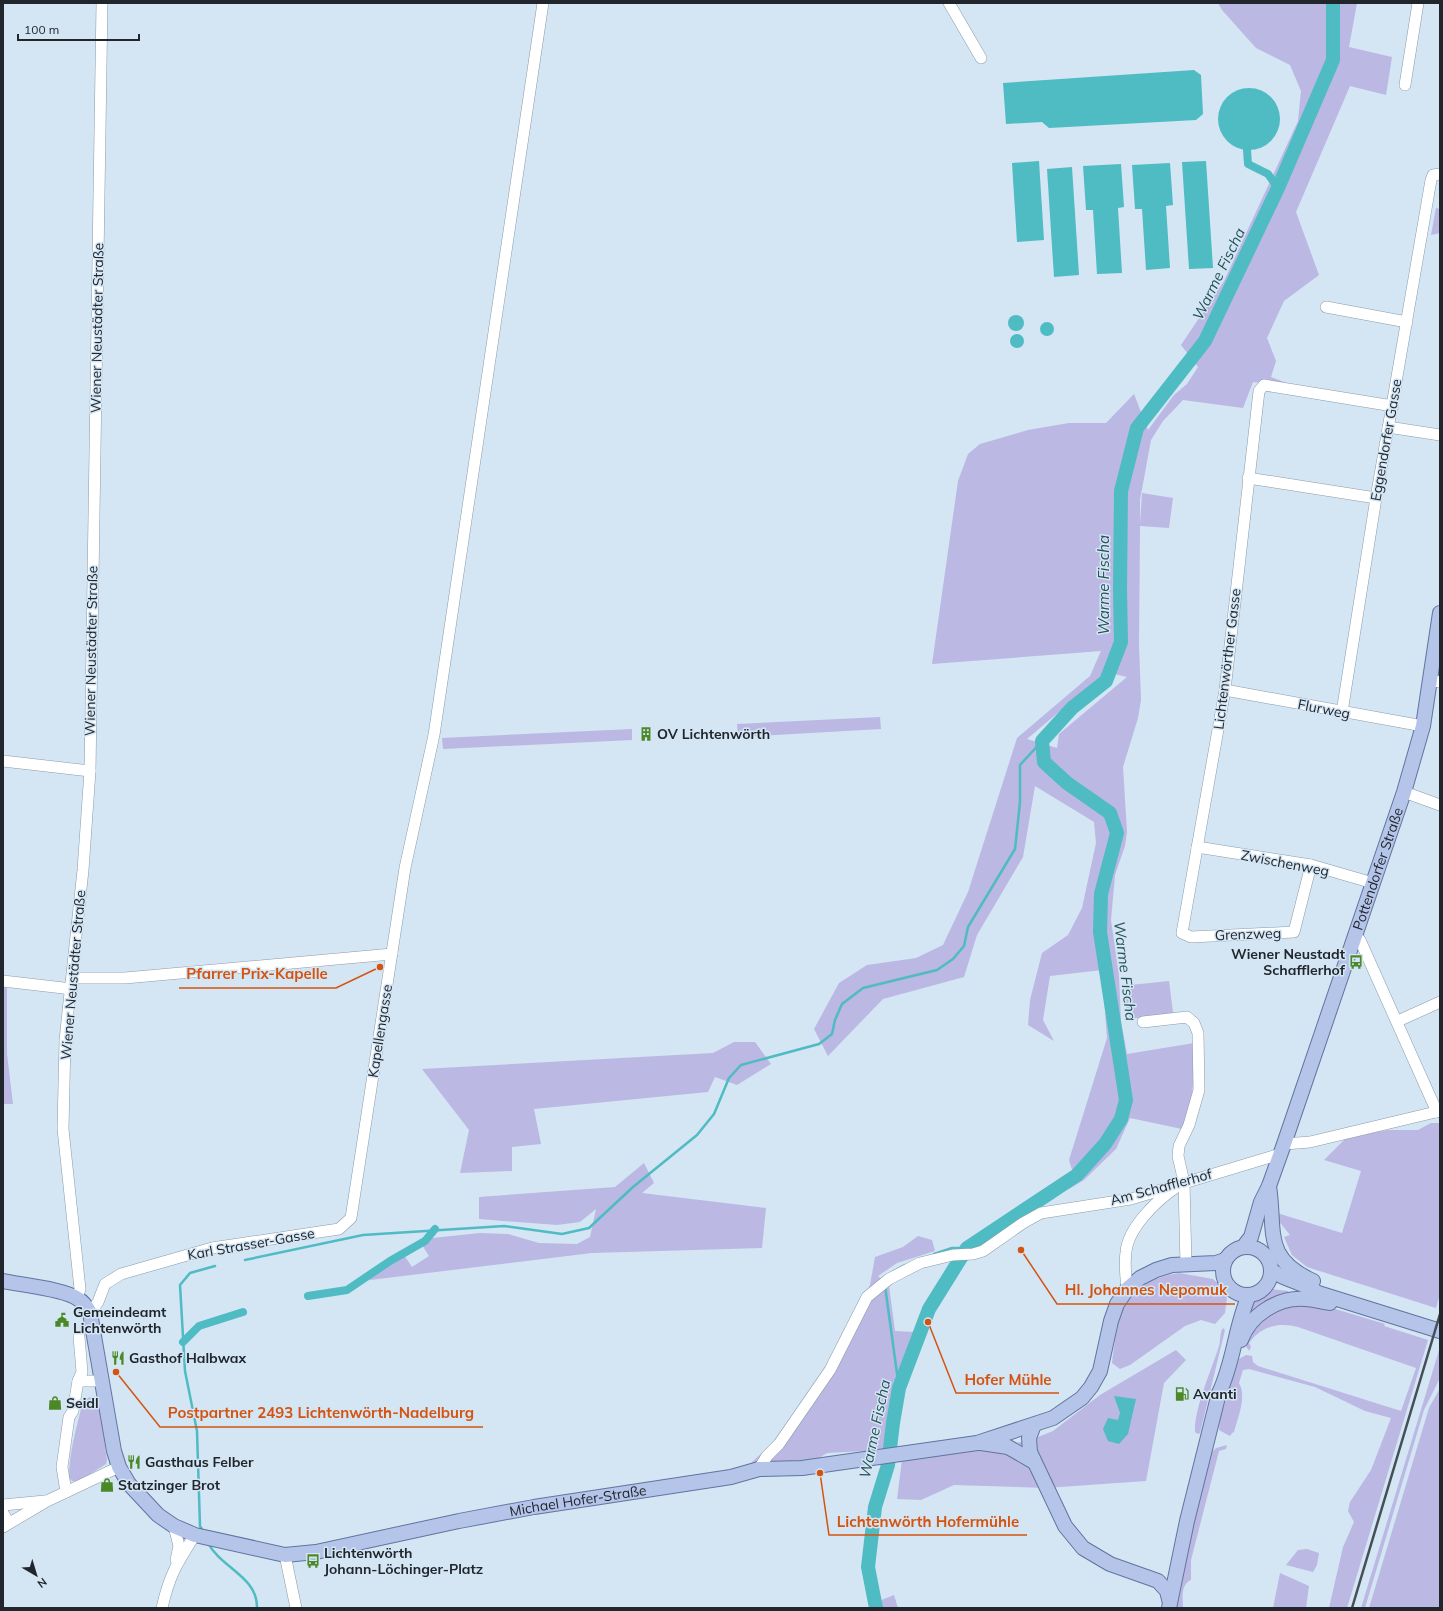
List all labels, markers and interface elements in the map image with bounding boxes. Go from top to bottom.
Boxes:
scale bar [18,16,139,42]
text: 100 m [24,22,59,37]
water label: Warme Fischa [1188,225,1249,323]
street label: Wiener Neustädter Straße [87,243,107,413]
street label: Eggendorfer Gasse [1366,378,1406,502]
water label: Warme Fischa [1094,535,1113,635]
street label: Wiener Neustädter Straße [81,566,101,736]
street label: Lichtenwörther Gasse [1209,588,1245,730]
street label: Flurweg [1296,695,1352,723]
place label: OV Lichtenwörth [657,725,770,743]
building icon: OV Lichtenwörth [638,726,654,742]
street label: Pottendorfer Straße [1349,805,1407,933]
street label: Zwischenweg [1239,846,1331,880]
street label: Wiener Neustädter Straße [57,889,89,1061]
water label: Warme Fischa [1110,920,1141,1022]
street label: Grenzweg [1215,924,1281,944]
place label: Wiener Neustadt Schafflerhof [1231,945,1346,979]
bus stop icon: Wiener Neustadt Schafflerhof [1348,954,1364,970]
callout: Pfarrer Prix-Kapelle [179,961,336,988]
text: Pfarrer Prix-Kapelle [186,964,328,983]
street label: Kapellengasse [364,983,396,1079]
street label: Am Schafflerhof [1108,1165,1214,1209]
street label: Karl Strasser-Gasse [186,1224,316,1264]
callout: Hl. Johannes Nepomuk [1057,1277,1235,1304]
text: Hl. Johannes Nepomuk [1065,1280,1228,1299]
place label: Gemeindeamt Lichtenwörth [73,1303,167,1337]
public building icon: Gemeindeamt Lichtenwörth [54,1312,70,1328]
place label: Gasthof Halbwax [129,1349,247,1367]
restaurant icon: Gasthof Halbwax [110,1350,126,1366]
callout: Hofer Mühle [956,1366,1059,1393]
text: Hofer Mühle [964,1370,1052,1389]
water label: Warme Fischa [855,1378,894,1480]
place label: Avanti [1193,1385,1237,1403]
fuel station icon: Avanti [1174,1386,1190,1402]
place label: Seidl [66,1394,99,1412]
shop icon: Seidl [47,1395,63,1411]
callout: Postpartner 2493 Lichtenwörth-Nadelburg [160,1400,483,1427]
text: Postpartner 2493 Lichtenwörth-Nadelburg [168,1403,474,1422]
place label: Gasthaus Felber [145,1453,254,1471]
restaurant icon: Gasthaus Felber [126,1454,142,1470]
place label: Statzinger Brot [118,1476,221,1494]
shop icon: Statzinger Brot [99,1477,115,1493]
street label: Michael Hofer-Straße [508,1481,648,1520]
callout: Lichtenwörth Hofermühle [829,1508,1027,1535]
text: Lichtenwörth Hofermühle [837,1512,1019,1531]
place label: Lichtenwörth Johann-Löchinger-Platz [324,1544,483,1578]
bus stop icon: Lichtenwörth Johann-Löchinger-Platz [305,1553,321,1569]
north arrow [16,1555,56,1595]
text: N [35,1575,50,1591]

